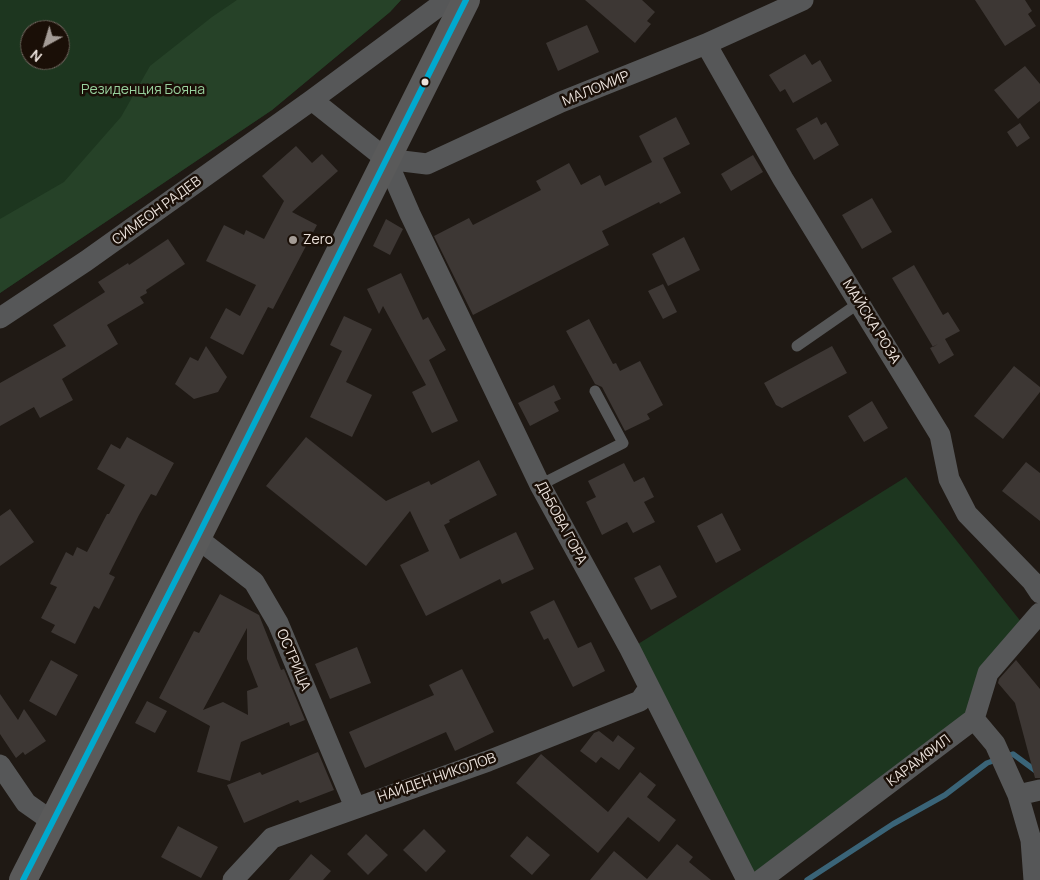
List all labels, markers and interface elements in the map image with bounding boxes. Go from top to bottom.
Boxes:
north arrow [20,20,70,70]
text: N [26,46,46,67]
street label: МАЛОМИР [560,68,632,110]
unlabelled marker [420,77,430,87]
park label: Резиденция Бояна [81,82,205,98]
street label: СИМЕОН РАДЕВ [109,173,205,249]
place label: Zero [303,232,333,248]
marker: Zero [287,234,299,246]
street label: МАЙСКА РОЗА [838,277,904,367]
street label: ДЪБОВА ГОРА [532,478,590,568]
street label: ОСТРИЦА [272,627,314,693]
street label: КАРАМФИЛ [884,732,954,790]
street label: НАЙДЕН НИКОЛОВ [376,750,498,806]

